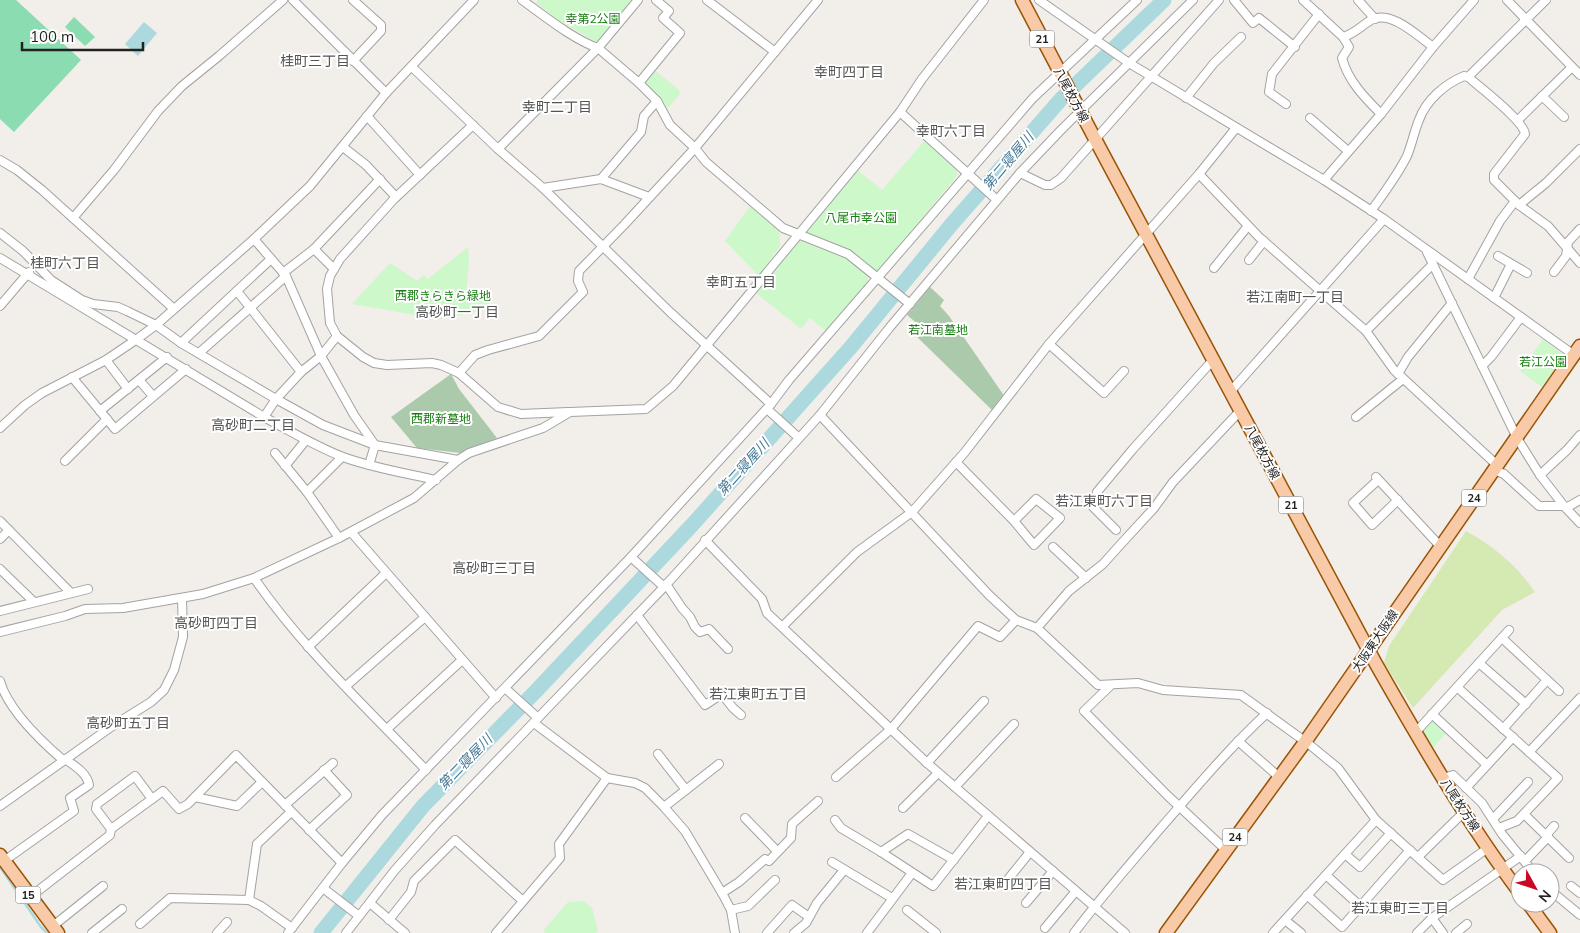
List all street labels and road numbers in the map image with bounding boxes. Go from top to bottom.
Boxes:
road number: 21 [1030,30,1054,48]
street label: 八尾枚方線 [1051,65,1092,125]
street label: 八尾枚方線 [1242,422,1283,482]
road number: 24 [1462,489,1486,506]
road number: 21 [1278,496,1304,514]
street label: 大阪東大阪線 [1348,607,1401,675]
street label: 八尾枚方線 [1438,775,1483,834]
road number: 24 [1222,829,1248,846]
road number: 15 [15,886,40,904]

